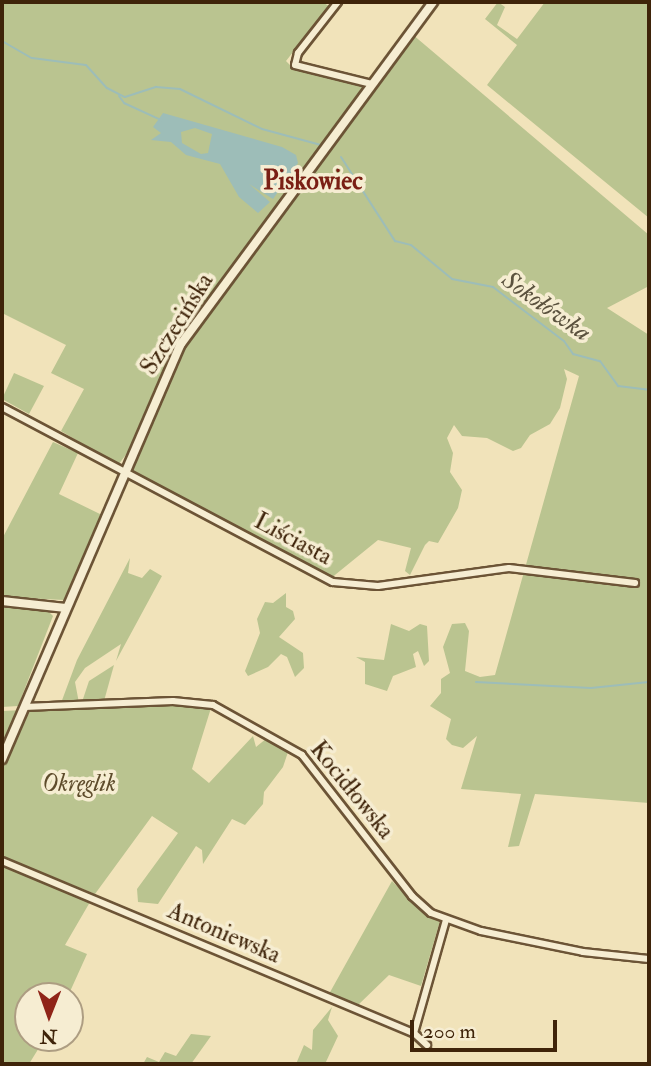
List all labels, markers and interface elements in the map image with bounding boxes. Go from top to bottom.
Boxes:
district label: Piskowiec [263,166,363,198]
water label: Sokołówka [495,265,597,349]
street label: Szczecińska [135,268,219,380]
street label: Liściasta [249,507,337,571]
street label: Kocidłowska [304,735,400,845]
park label: Okręglik [42,770,116,798]
street label: Antoniewska [163,896,285,970]
north arrow [14,982,84,1052]
scale bar [413,1006,560,1050]
text: 200 m [423,1018,476,1045]
text: N [40,1024,57,1048]

